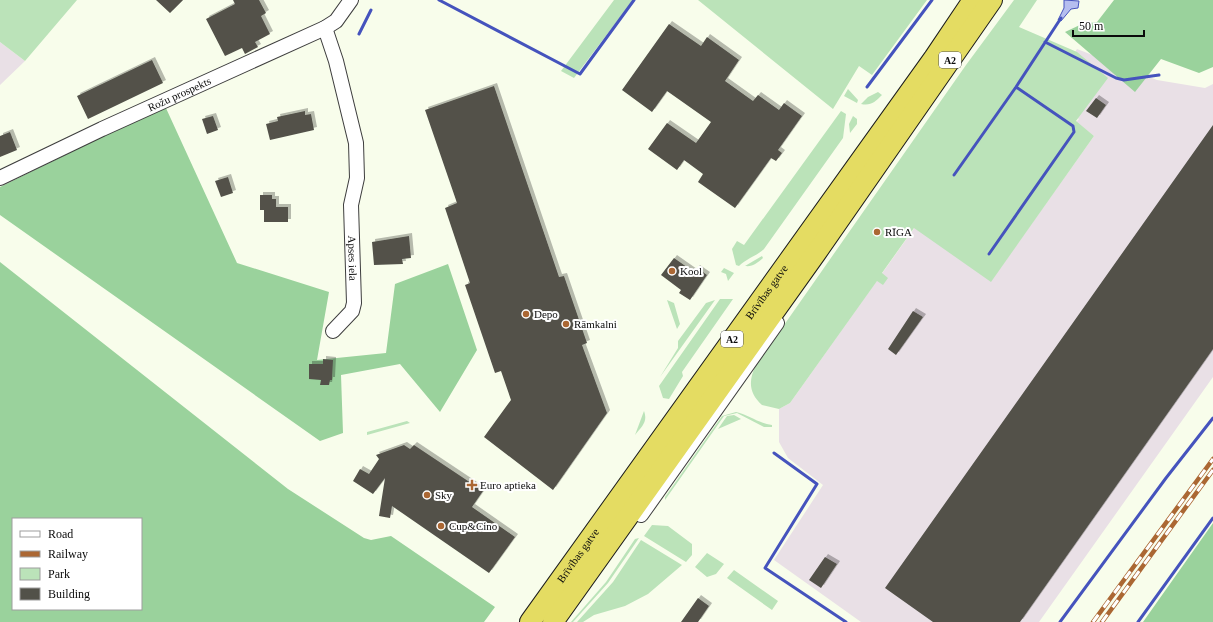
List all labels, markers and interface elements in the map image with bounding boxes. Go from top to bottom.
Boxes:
scale bar [1073,12,1144,38]
text: 50 m [1079,19,1104,33]
road number: A2 [939,52,961,68]
street label: Rožu prospekts [146,74,213,114]
place label: RĪGA [885,226,912,238]
marker: RĪGA [872,227,882,237]
street label: Apses iela [346,235,359,281]
street label: Brīvības gatve [743,262,790,321]
place label: Kool [680,265,702,277]
marker: Kool [667,266,677,276]
place label: Depo [534,308,558,320]
marker: Depo [521,309,531,319]
place label: Rāmkalni [574,318,617,330]
marker: Rāmkalni [561,319,571,329]
road number: A2 [721,331,743,347]
place label: Euro aptieka [480,479,536,491]
marker: Euro aptieka [467,480,477,490]
place label: Sky [435,489,453,501]
marker: Sky [422,490,432,500]
legend [12,518,142,610]
place label: Cup&Cino [449,520,498,532]
marker: Cup&Cino [436,521,446,531]
street label: Brīvības gatve [554,526,601,585]
text: Road [48,527,73,541]
text: Railway [48,547,88,561]
text: Park [48,567,70,581]
text: Building [48,587,90,601]

